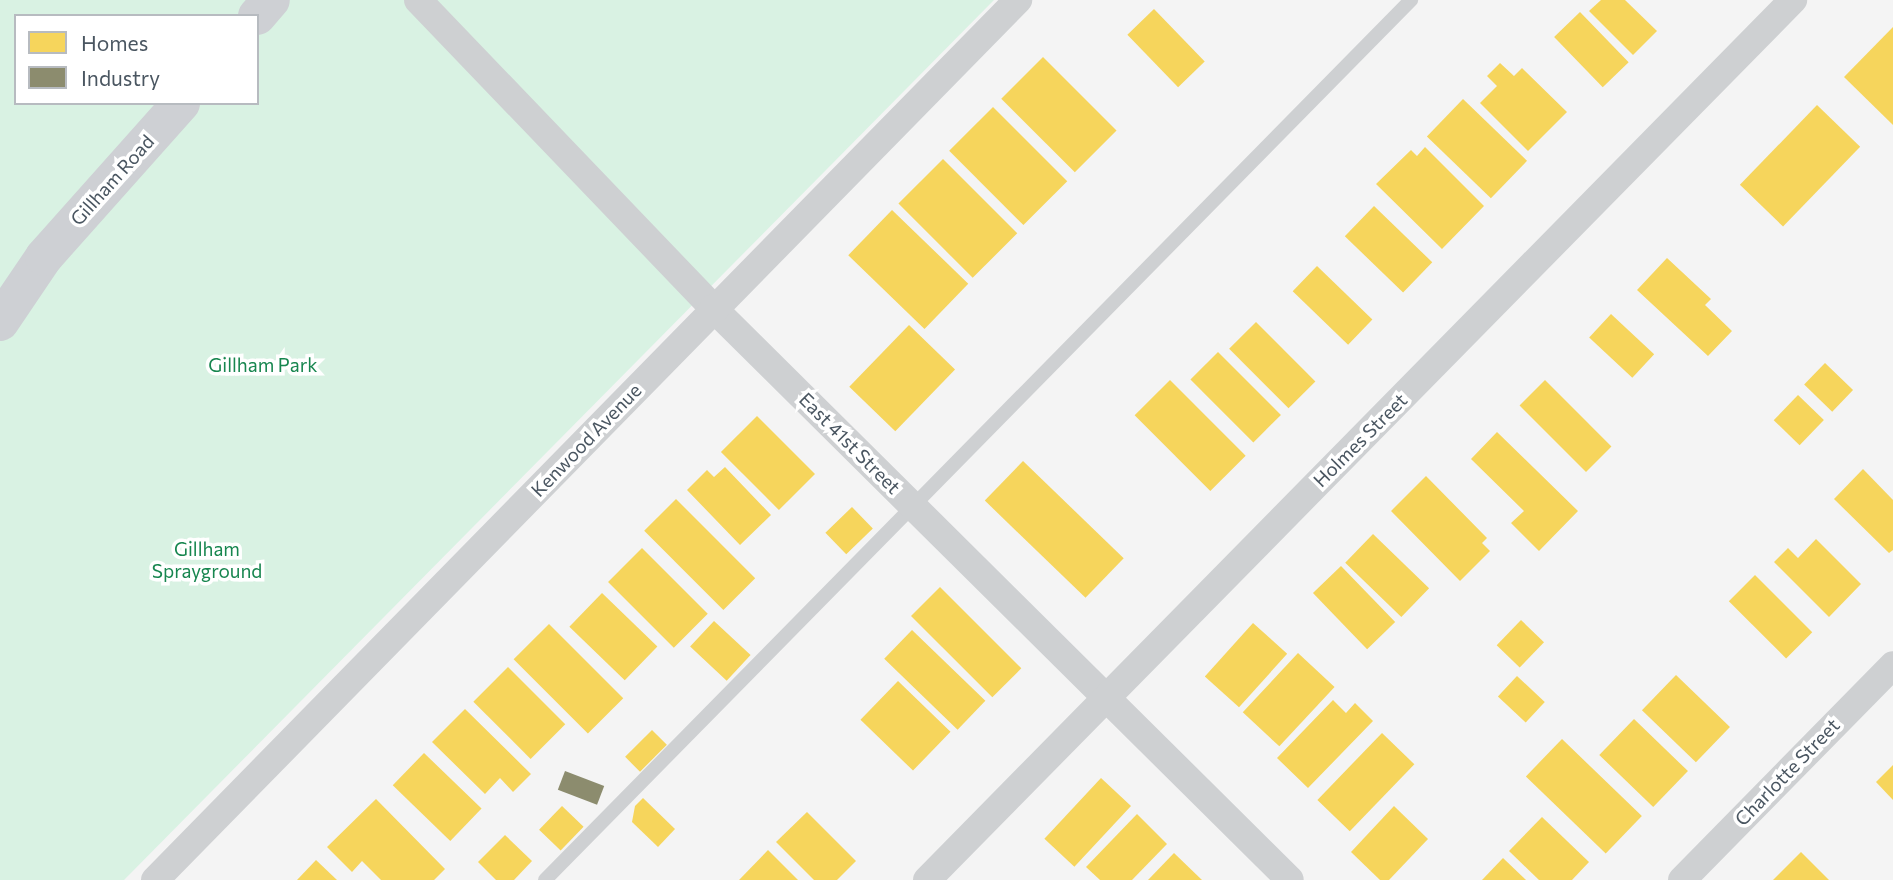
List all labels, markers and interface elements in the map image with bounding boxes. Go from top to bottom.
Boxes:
legend [14,14,259,105]
text: Homes [81,30,148,55]
text: Industry [81,65,160,90]
street label: Gillham Road [65,130,159,230]
park label: Gillham Park [208,354,318,376]
street label: Kenwood Avenue [526,379,646,501]
street label: East 41st Street [795,388,905,498]
street label: Holmes Street [1308,388,1412,492]
park label: Gillham Sprayground [152,538,262,582]
street label: Charlotte Street [1730,714,1844,830]

